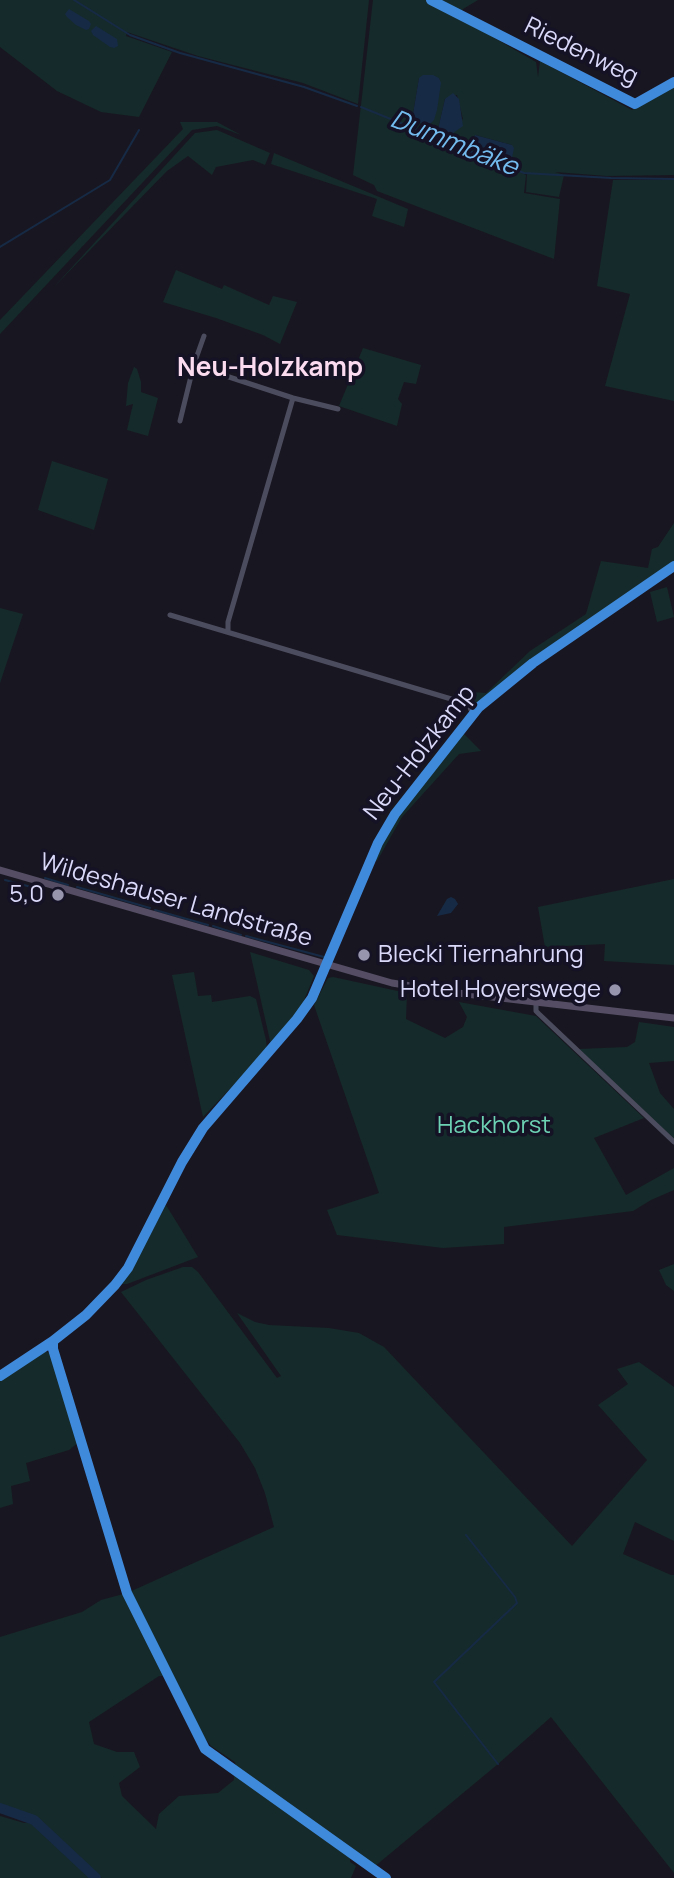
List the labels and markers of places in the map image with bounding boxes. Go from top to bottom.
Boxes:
place label: 5,0 [9,881,44,909]
marker: 5,0 [50,887,66,903]
place label: Blecki Tiernahrung [378,941,584,969]
marker: Blecki Tiernahrung [356,947,372,963]
place label: Hotel Hoyerswege [400,976,601,1004]
marker: Hotel Hoyerswege [607,982,623,998]

